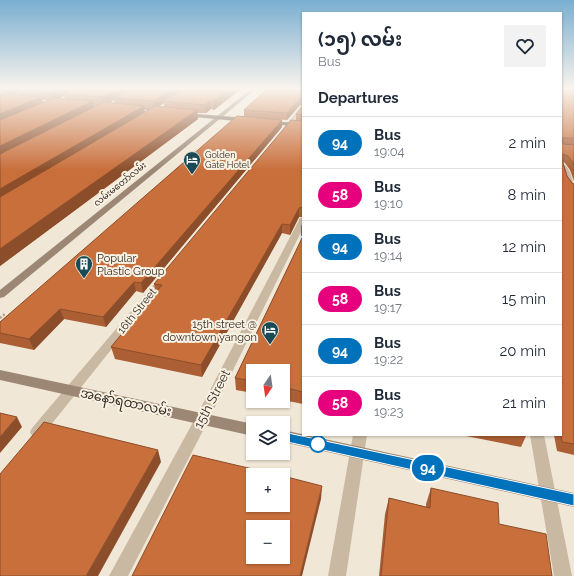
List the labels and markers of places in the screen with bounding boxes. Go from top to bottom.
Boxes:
hotel icon: Golden Gate Hotel [182,150,202,175]
place label: Golden Gate Hotel [205,150,250,170]
place label: Popular Plastic Group [97,252,165,278]
building icon: Popular Plastic Group [74,254,94,279]
place label: 15th street @ downtown yangon [163,318,257,344]
hotel icon: 15th street @ downtown yangon [260,320,280,345]
unlabelled marker [309,435,327,453]

